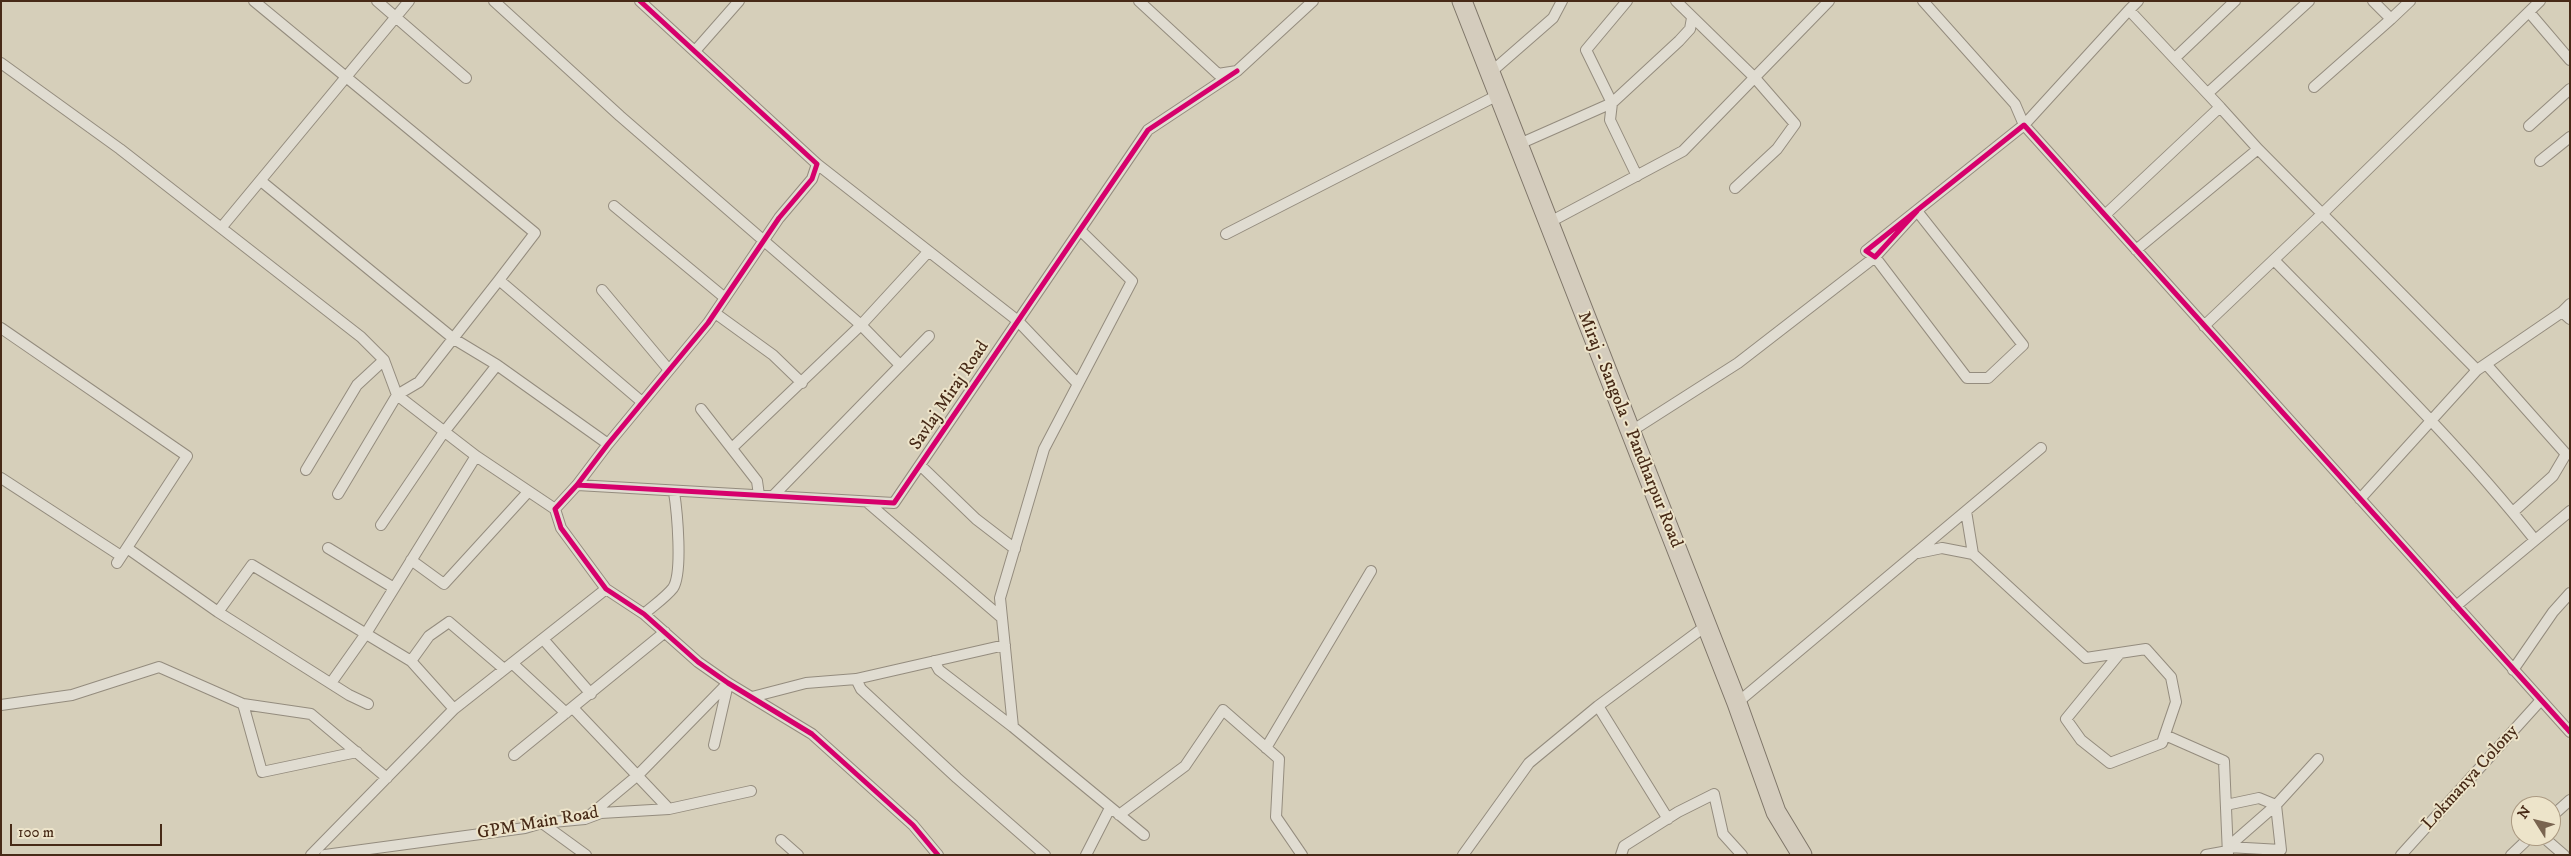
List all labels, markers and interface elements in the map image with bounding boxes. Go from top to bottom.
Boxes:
street label: Miraj - Sangola - Pandharpur Road [1572,309,1686,551]
street label: Savlaj Miraj Road [906,337,994,455]
street label: Lokmanya Colony [2418,721,2524,835]
north arrow [2511,796,2561,846]
street label: GPM Main Road [476,803,600,845]
text: N [2514,803,2535,823]
scale bar [12,814,165,846]
text: 100 m [18,823,54,842]

